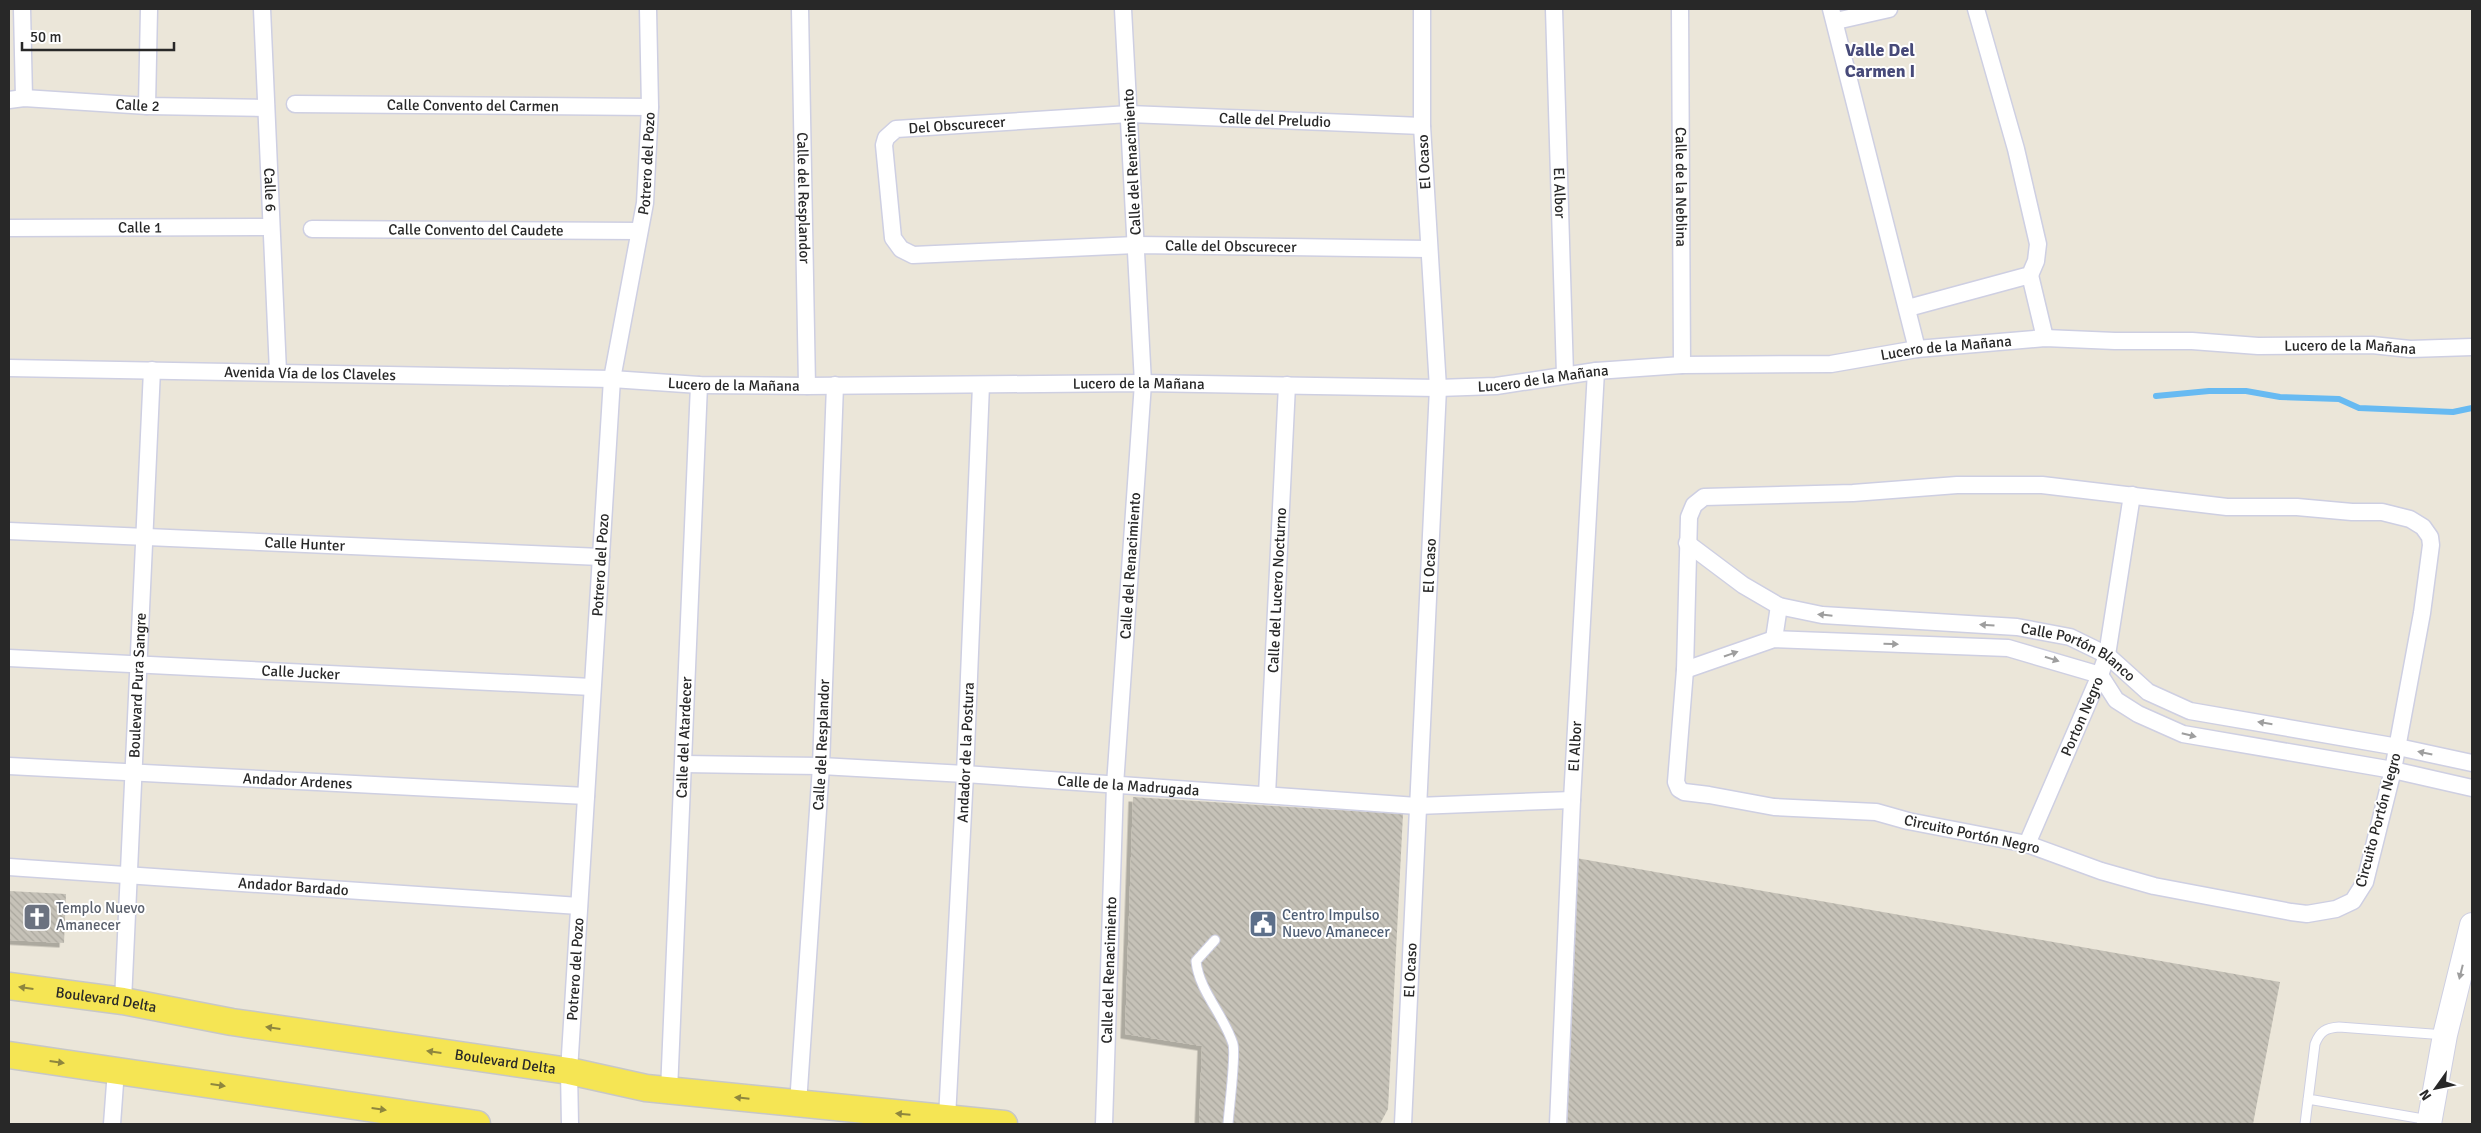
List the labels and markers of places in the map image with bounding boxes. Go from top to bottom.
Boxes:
place label: Templo Nuevo Amanecer [56,899,145,934]
church icon: Templo Nuevo Amanecer [22,902,52,932]
place label: Centro Impulso Nuevo Amanecer [1282,906,1390,941]
public building icon: Centro Impulso Nuevo Amanecer [1248,909,1278,939]

